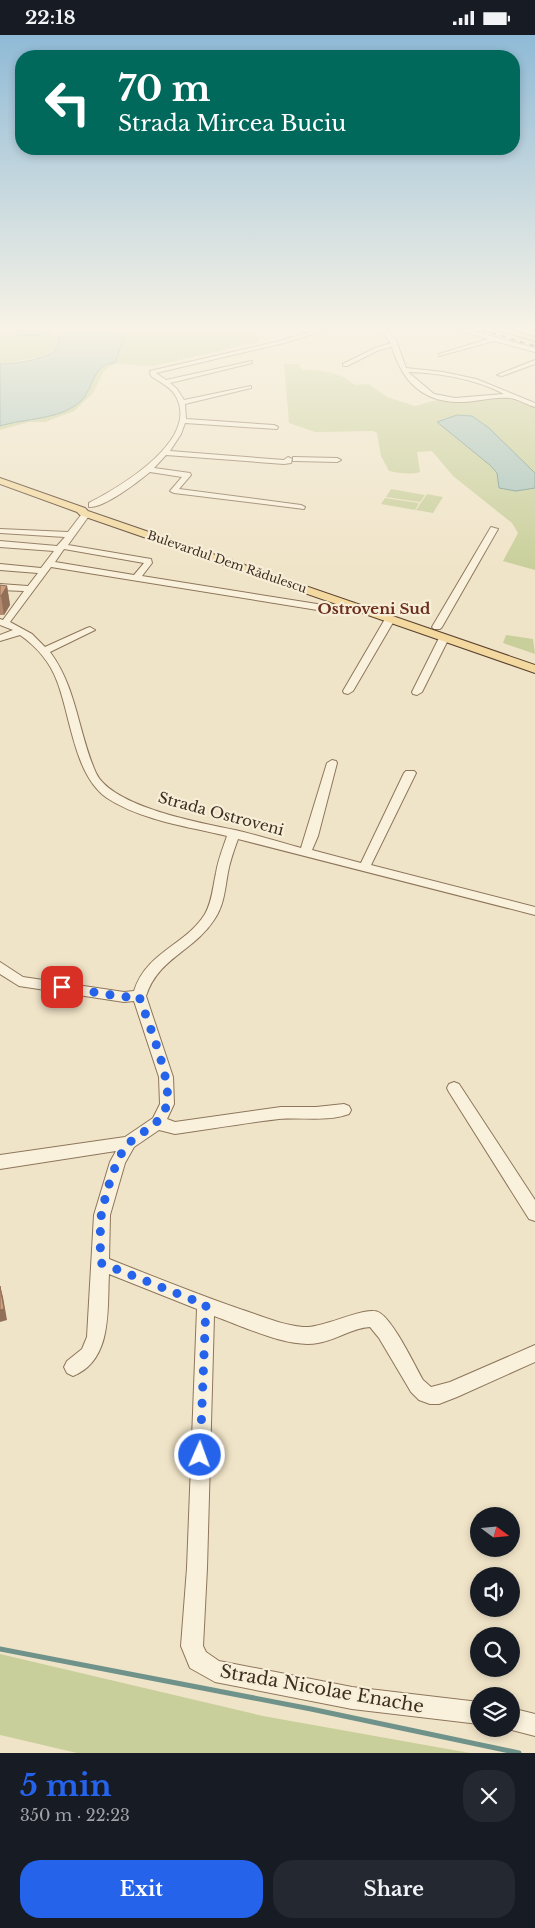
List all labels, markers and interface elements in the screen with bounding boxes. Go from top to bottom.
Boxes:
text: 22:18 [25,6,75,29]
text: 70 m [118,67,211,110]
icon: left [35,70,100,135]
text: Strada Mircea Buciu [118,110,346,137]
street label: Bulevardul Dem Rădulescu [146,527,309,596]
district label: Ostroveni Sud [318,599,431,618]
street label: Strada Ostroveni [156,788,286,839]
pin [41,966,83,1008]
icon: arrive [48,973,76,1001]
position arrow [173,1428,225,1480]
north arrow [470,1507,520,1557]
map controls [470,1507,520,1737]
button: sound [470,1567,520,1617]
button: search [470,1627,520,1677]
street label: Strada Nicolae Enache [218,1660,426,1718]
button: layers [470,1687,520,1737]
text: 5 min [20,1767,112,1804]
button: close [463,1770,515,1822]
text: 350 m · 22:23 [20,1805,130,1825]
button: Exit [20,1860,263,1918]
button: Share [273,1860,515,1918]

